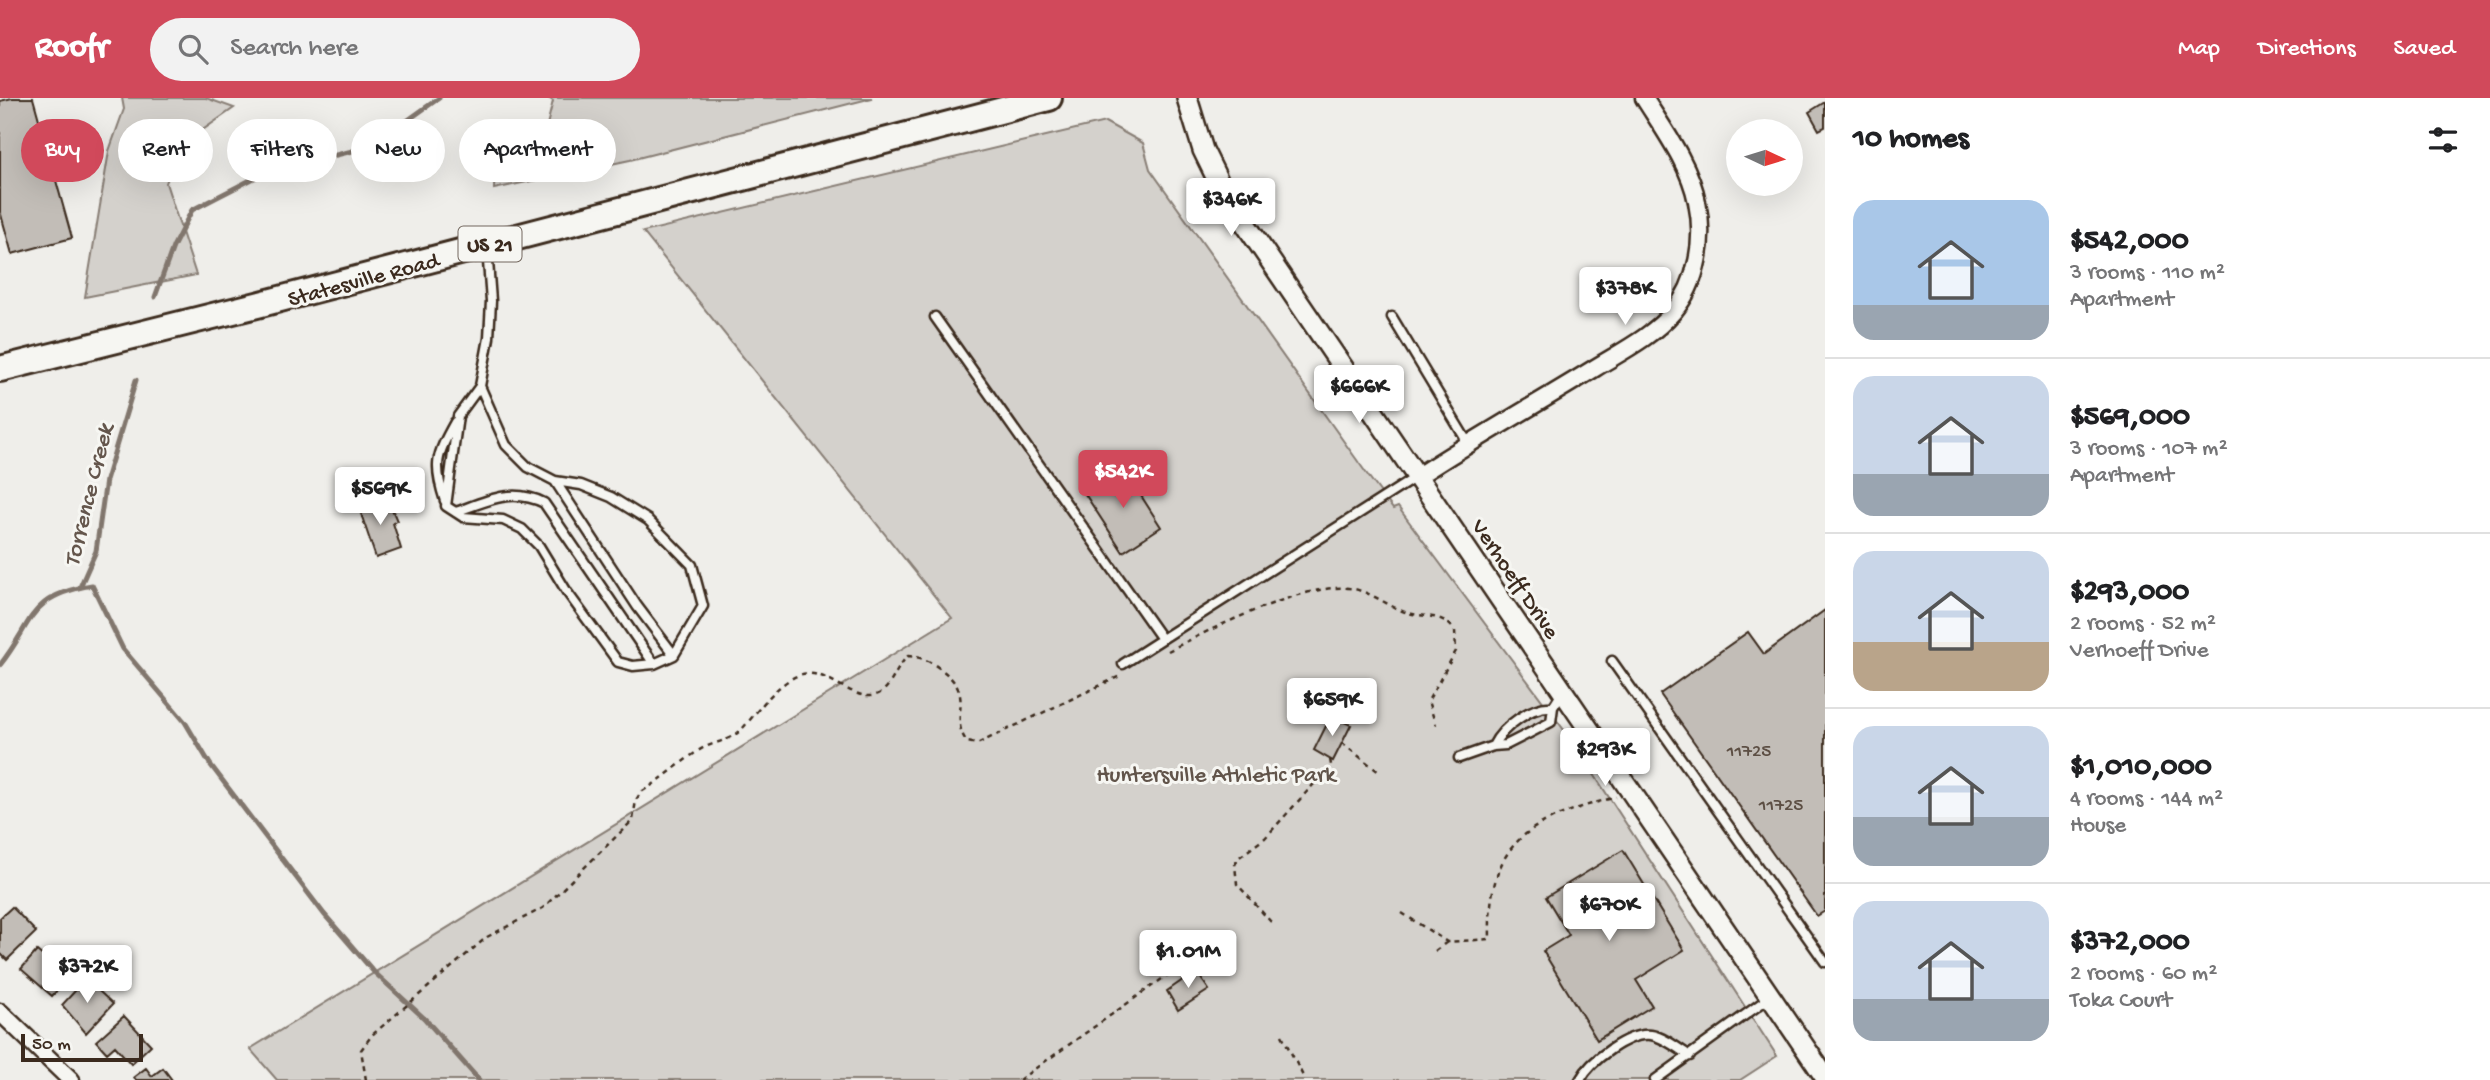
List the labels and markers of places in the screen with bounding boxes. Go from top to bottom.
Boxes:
pin: $346K [1182,178,1280,238]
pin: $378K [1576,268,1674,327]
pin: $666K [1310,366,1408,425]
pin: $542K [1074,450,1172,510]
pin: $569K [331,468,429,527]
pin: $659K [1283,678,1381,738]
pin: $293K [1556,728,1654,788]
pin: $670K [1560,884,1658,943]
pin: $1.01M [1131,930,1245,990]
pin: $372K [38,946,136,1005]

